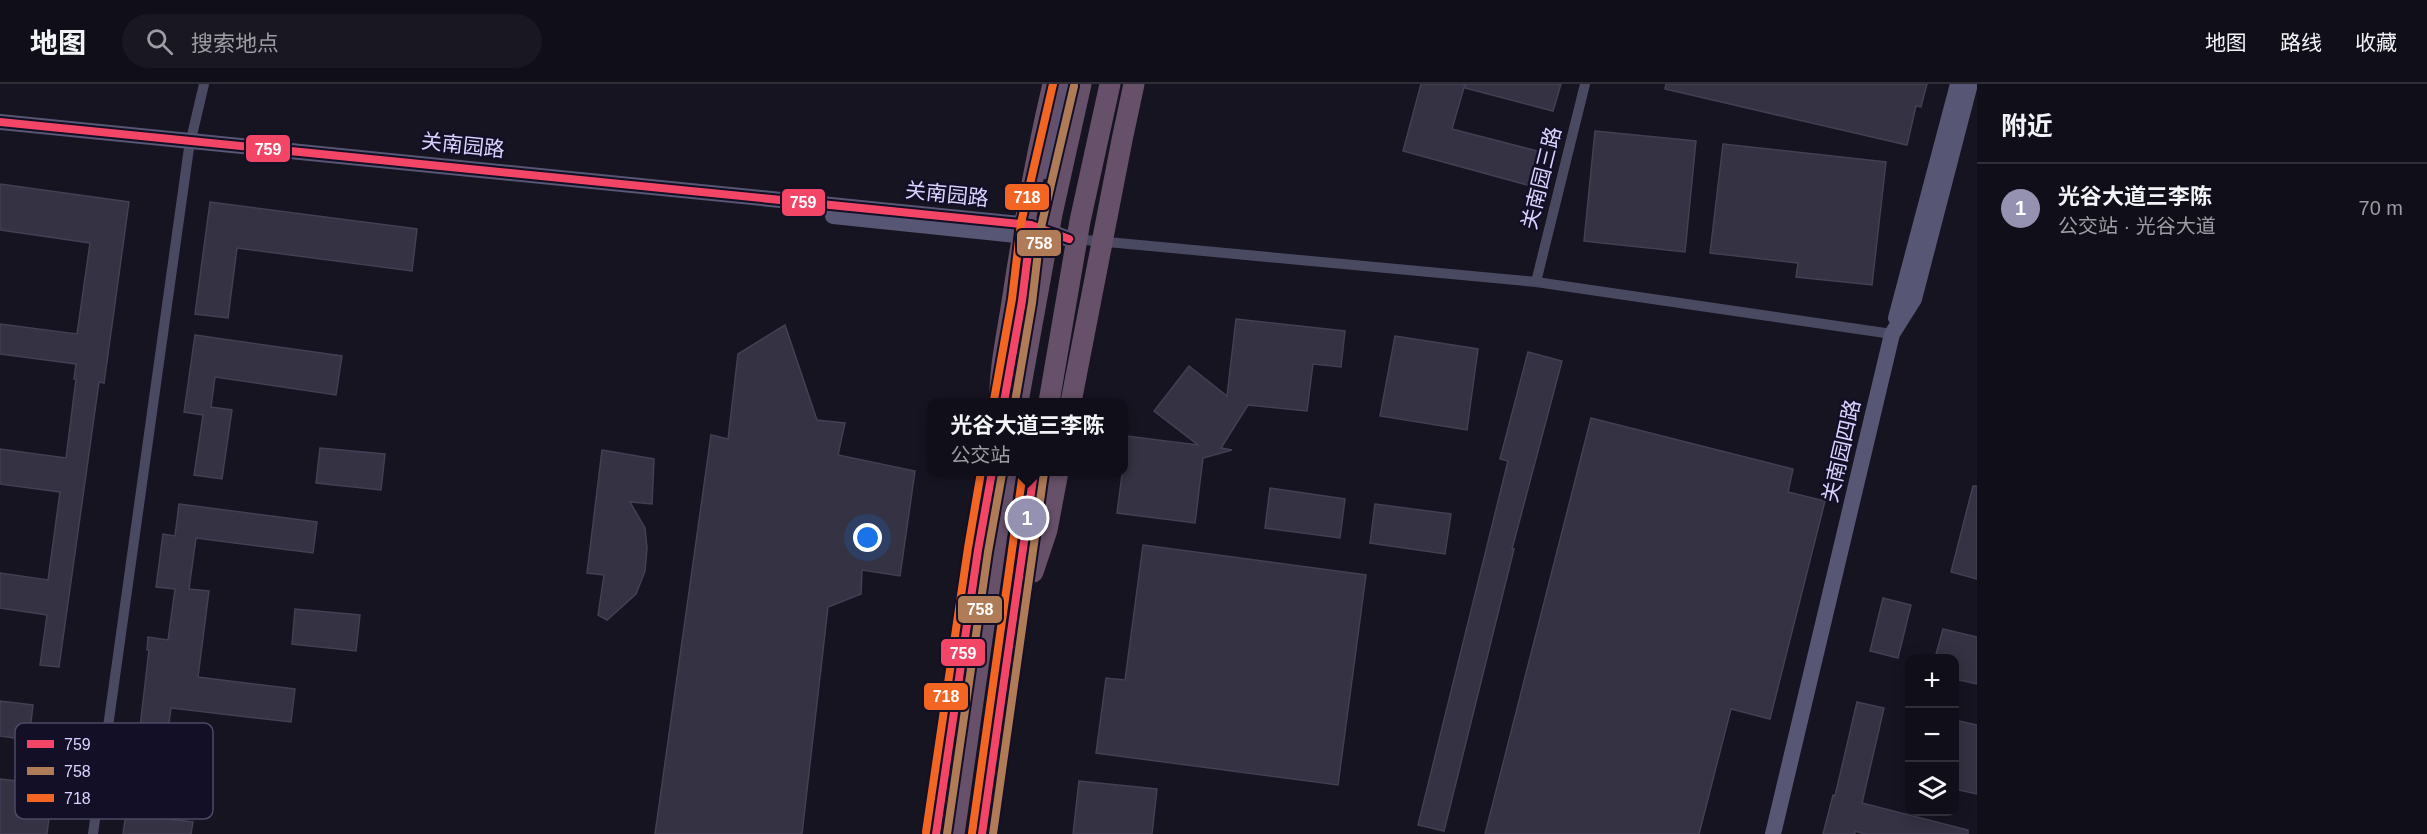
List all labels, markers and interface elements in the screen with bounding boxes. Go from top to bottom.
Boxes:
search box [122,14,542,68]
icon: search [143,25,176,58]
text: 地图 [30,28,86,59]
text: 搜索地点 [191,31,279,56]
text: 地图 [2205,31,2247,54]
text: 路线 [2280,31,2322,54]
text: 收藏 [2355,31,2397,54]
text: 附近 [2001,111,2053,141]
street label: 关南园三路 [1517,124,1565,232]
street label: 关南园路 [420,129,506,161]
line badge: 759 [245,134,291,163]
text: 759 [255,141,281,158]
street label: 关南园路 [904,178,990,210]
line badge: 718 [1004,183,1050,211]
text: 光谷大道三李陈 [2058,184,2212,209]
line badge: 759 [781,188,826,217]
text: 718 [1014,189,1040,206]
text: 759 [790,194,816,211]
text: 1 [2015,197,2026,219]
text: 70 m [2359,197,2403,219]
text: 公交站 · 光谷大道 [2058,215,2216,237]
line badge: 758 [1016,229,1062,257]
text: 758 [1026,235,1052,252]
street label: 关南园四路 [1818,397,1864,505]
popup [927,398,1128,476]
text: 光谷大道三李陈 [950,413,1105,438]
text: 公交站 [950,444,1010,466]
pin: 1 [1008,496,1046,540]
your location [853,523,882,552]
line badge: 758 [957,595,1003,624]
text: 758 [967,601,993,618]
line badge: 759 [940,638,986,667]
text: 759 [950,645,976,662]
map controls [1905,654,1959,816]
button: + [1905,654,1959,708]
line badge: 718 [923,682,969,711]
text: 718 [933,688,959,705]
button: − [1905,708,1959,762]
legend [15,723,213,819]
text: 759 [64,736,91,753]
button: layers [1905,762,1959,816]
text: 758 [64,763,91,780]
text: 718 [64,790,91,807]

